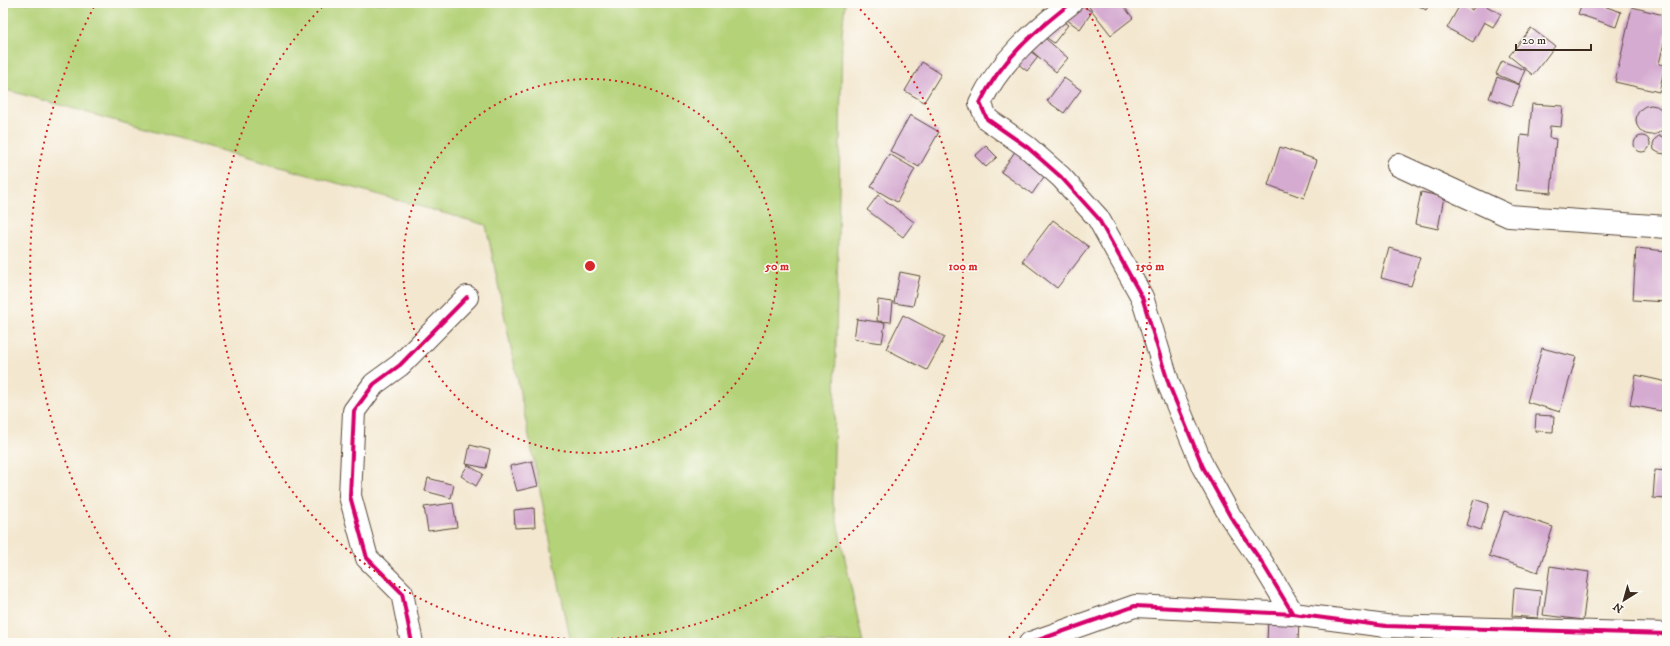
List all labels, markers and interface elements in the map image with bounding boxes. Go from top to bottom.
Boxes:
scale bar [1516,26,1591,52]
text: 20 m [1522,33,1546,48]
centre of rings [583,259,597,273]
text: 50 m [764,259,789,274]
text: 100 m [949,259,977,274]
text: 150 m [1136,259,1164,274]
north arrow [1604,580,1644,620]
text: N [1611,599,1626,615]

